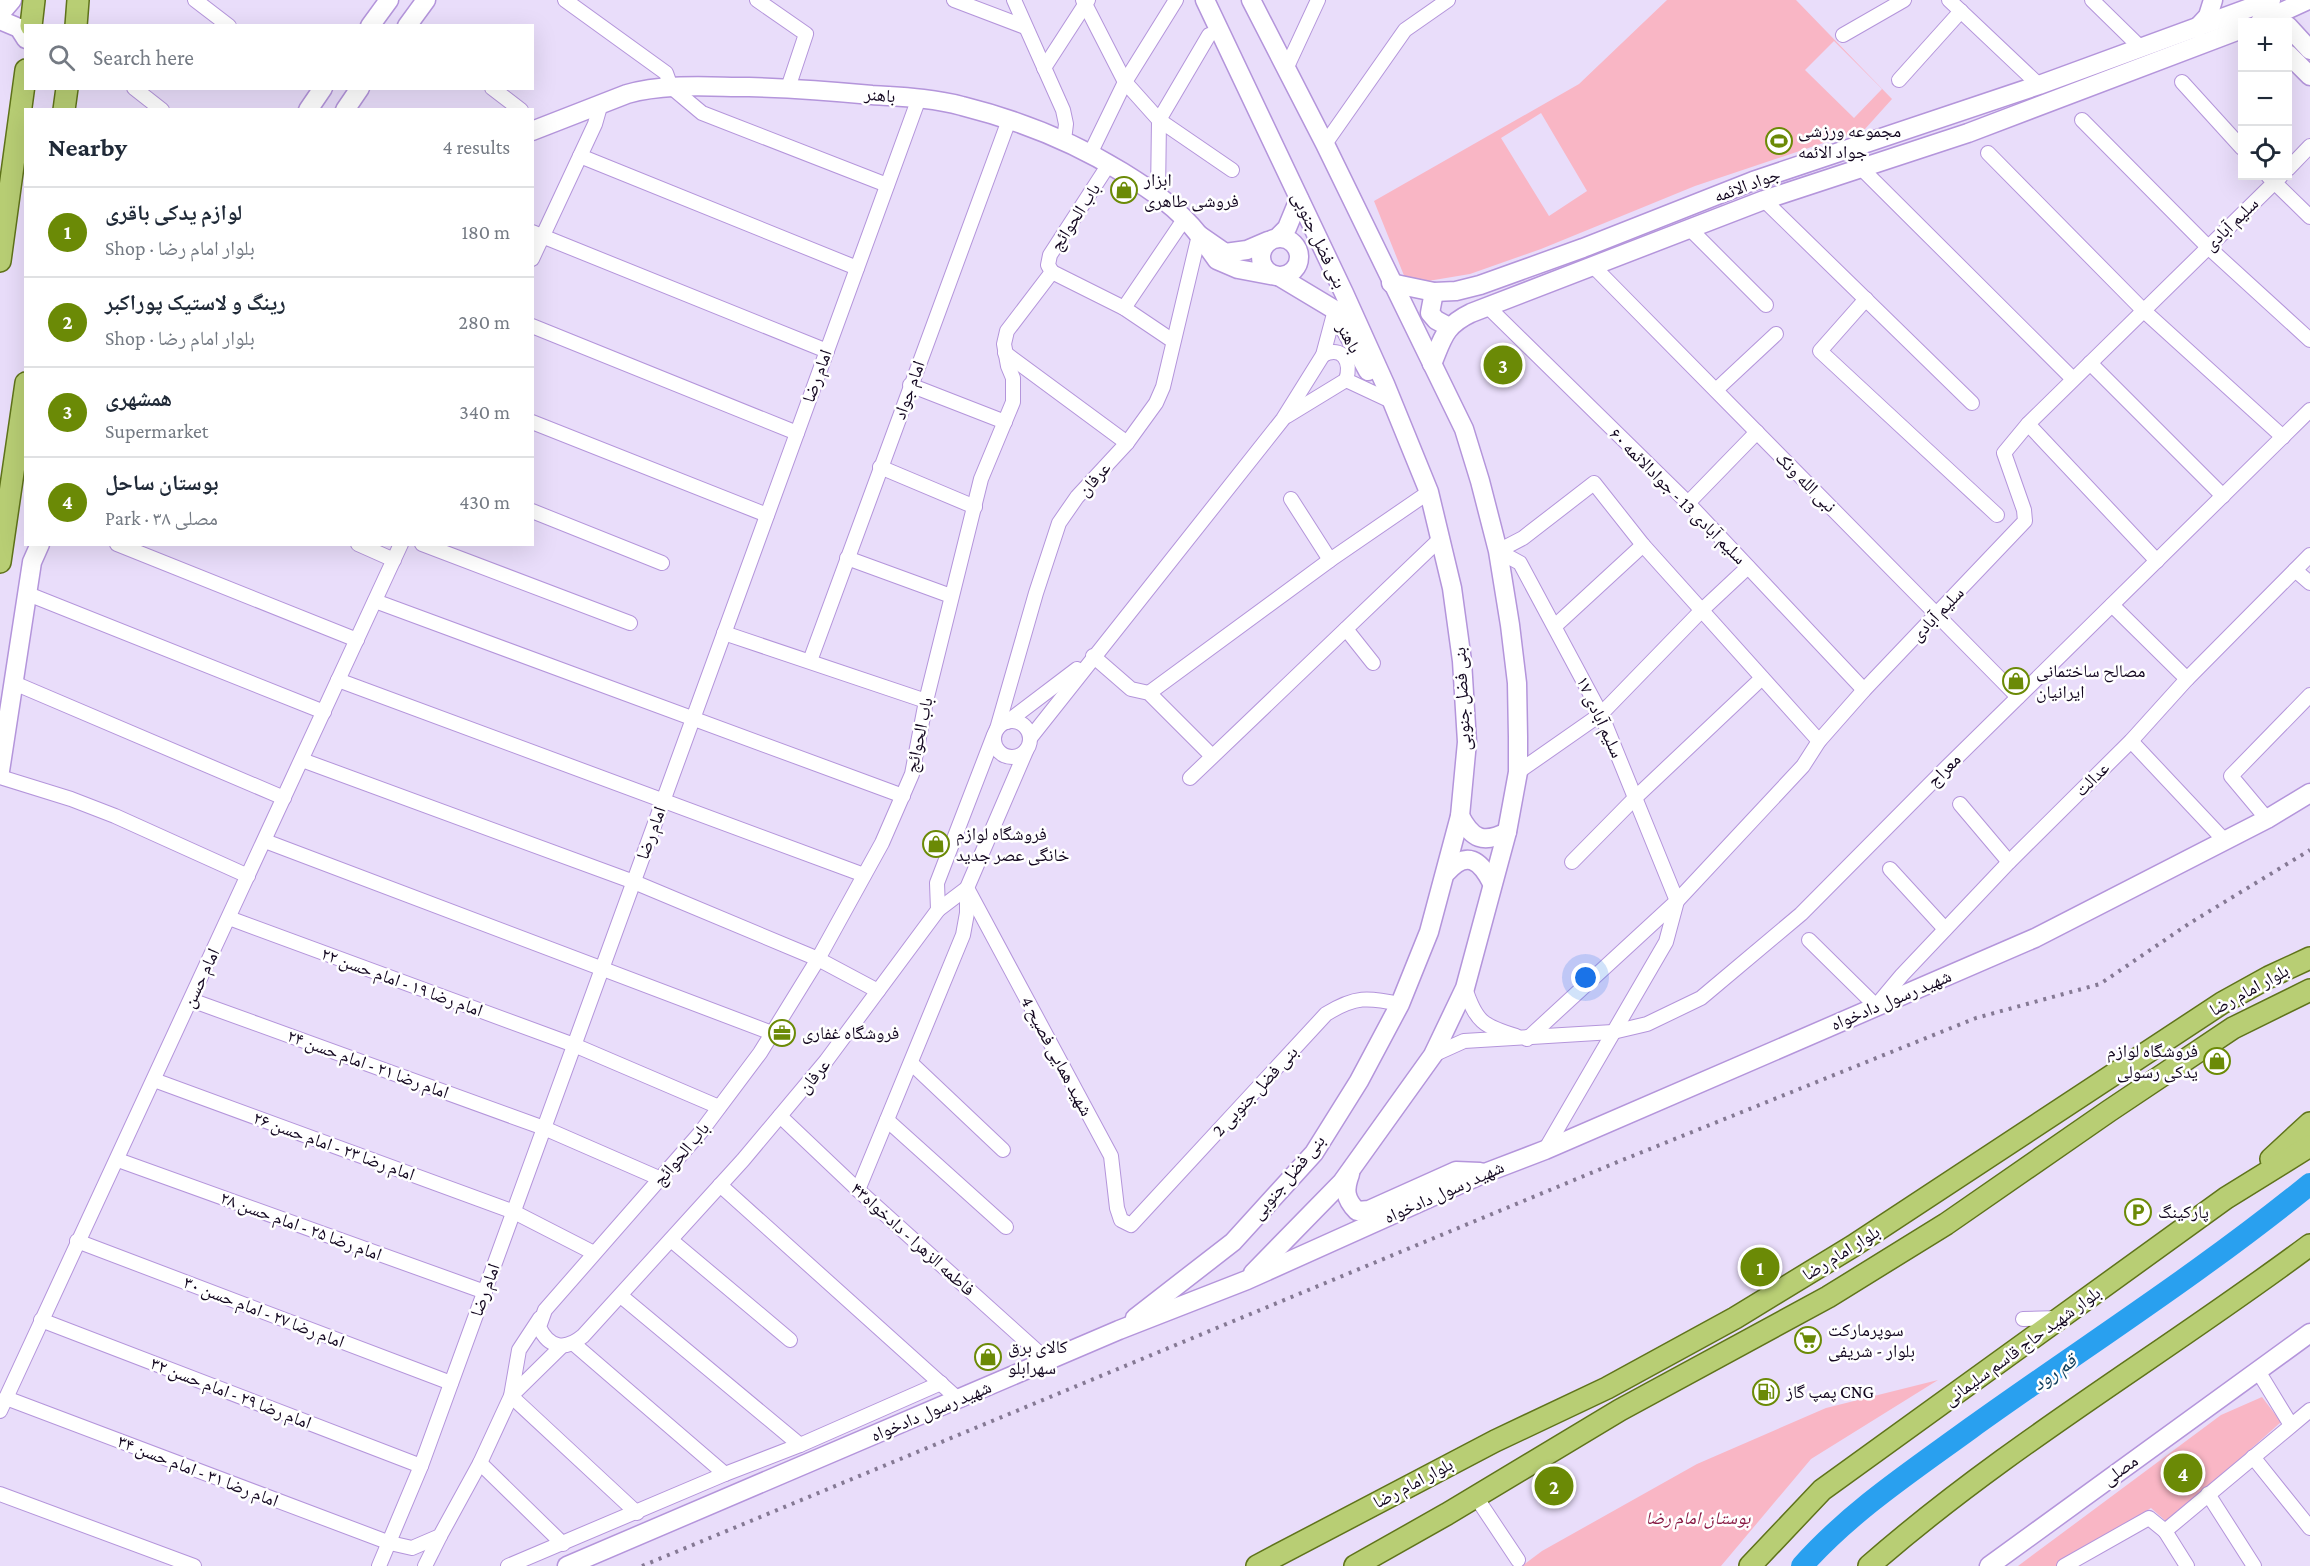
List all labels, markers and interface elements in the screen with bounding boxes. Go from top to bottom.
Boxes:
map controls [2238,18,2292,180]
button: + [2238,18,2292,72]
search box [24,24,534,90]
icon: search [45,41,78,74]
text: Search here [93,45,194,70]
button: − [2238,72,2292,126]
street label: باهنر [863,84,896,107]
place label: مجموعه ورزشی جواد الائمه [1798,121,1901,162]
sports icon: مجموعه ورزشی جواد الائمه [1764,126,1794,156]
button: locate [2238,126,2292,180]
text: Nearby [48,133,127,162]
text: 4 results [443,136,510,158]
street label: جواد الائمه [1711,164,1783,206]
place label: ابزار فروشی طاهری [1143,170,1239,212]
shop icon: ابزار فروشی طاهری [1109,175,1139,205]
street label: باب الحوائج [1046,179,1106,256]
street label: بنی فضل جنوبی [1287,189,1350,292]
street label: سلیم آبادی [2200,193,2264,256]
text: لوازم یدکی باقری [105,200,242,225]
text: 1 [64,221,71,243]
text: 180 m [461,221,510,243]
text: Shop · بلوار امام رضا [105,237,255,259]
text: رینگ و لاستیک پوراکبر [105,290,286,315]
text: 2 [62,311,73,333]
text: 280 m [459,311,510,333]
street label: باهنر [1332,319,1365,357]
text: Shop · بلوار امام رضا [105,327,255,349]
pin: 3 [1484,342,1522,388]
street label: امام رضا [798,347,838,406]
street label: امام جواد [889,358,931,423]
text: همشهری [105,386,172,411]
text: 3 [63,401,72,423]
text: 340 m [459,401,510,423]
text: Supermarket [105,420,208,442]
street label: سلیم آبادی 13 - جوادالائمه ۶۰ [1604,424,1750,570]
street label: نبی الله ونک [1771,448,1840,517]
street label: عرفان [1074,458,1115,501]
text: بوستان ساحل [105,470,219,495]
text: 4 [62,491,73,513]
text: 430 m [459,491,510,513]
text: Park · مصلی ۳۸ [105,507,218,529]
street label: سلیم آبادی [1906,583,1969,647]
street label: بنی فضل جنوبی [1449,646,1476,751]
place label: مصالح ساختمانی ایرانیان [2036,661,2146,703]
shop icon: مصالح ساختمانی ایرانیان [2001,666,2031,696]
street label: سلیم آبادی ۱۷ [1571,673,1628,762]
street label: باب الحوائج [901,695,939,775]
street label: معراج [1923,749,1966,792]
street label: عدالت [2071,758,2113,800]
street label: امام رضا [632,804,672,863]
place label: فروشگاه لوازم خانگی عصر جدید [956,824,1069,866]
shop icon: فروشگاه لوازم خانگی عصر جدید [921,829,951,859]
street label: امام رضا ۱۹ - امام حسن ۲۲ [318,943,485,1022]
street label: امام حسن [179,945,225,1012]
street label: بلوار امام رضا [2206,960,2293,1022]
your location [1571,963,1600,992]
street label: شهید رسول دادخواه [1828,966,1955,1035]
street label: شهید همایی فصیح 4 [1015,993,1097,1120]
office icon: فروشگاه غفاری [767,1018,797,1048]
place label: فروشگاه غفاری [802,1023,899,1044]
street label: امام رضا ۲۱ - امام حسن ۲۴ [284,1025,451,1104]
place label: فروشگاه لوازم یدکی رسولی [2107,1041,2198,1083]
street label: بنی فضل جنوبی 2 [1208,1042,1303,1141]
shop icon: فروشگاه لوازم یدکی رسولی [2202,1046,2232,1076]
street label: عرفان [794,1055,835,1098]
street label: امام رضا ۲۳ - امام حسن ۲۶ [250,1107,417,1186]
street label: باب الحوائج [649,1118,715,1191]
street label: بنی فضل جنوبی [1247,1131,1330,1224]
street label: شهید رسول دادخواه [1381,1157,1507,1228]
street label: فاطمه الزهرا - دادخواه۴۳ [847,1178,979,1300]
street label: امام رضا ۲۵ - امام حسن ۲۸ [217,1187,384,1266]
parking icon: پارکینگ [2123,1197,2153,1227]
place label: پارکینگ [2158,1202,2209,1223]
street label: بلوار امام رضا [1799,1221,1884,1286]
pin: 1 [1740,1244,1780,1290]
street label: امام رضا [466,1261,506,1320]
street label: امام رضا ۲۷ - امام حسن ۳۰ [180,1272,347,1354]
street label: بلوار شهید حاج قاسم سلیمانی [1940,1282,2106,1411]
place label: سوپرمارکت بلوار - شریفی [1828,1320,1915,1362]
supermarket icon: سوپرمارکت بلوار - شریفی [1793,1325,1823,1355]
place label: کالای برق سهرابلو [1008,1337,1068,1379]
shop icon: کالای برق سهرابلو [973,1342,1003,1372]
water label: قم رود [2028,1348,2084,1397]
street label: امام رضا ۲۹ - امام حسن ۳۲ [147,1353,314,1435]
street label: شهید رسول دادخواه [868,1377,995,1446]
fuel station icon: پمپ گاز CNG [1751,1377,1781,1407]
place label: پمپ گاز CNG [1785,1382,1874,1403]
street label: امام رضا ۳۱ - امام حسن ۳۴ [114,1431,281,1513]
street label: مصلی [2098,1450,2142,1490]
pin: 4 [2164,1450,2202,1496]
street label: بلوار امام رضا [1370,1454,1457,1514]
pin: 2 [1534,1464,1574,1508]
park label: بوستان امام رضا [1645,1508,1752,1530]

